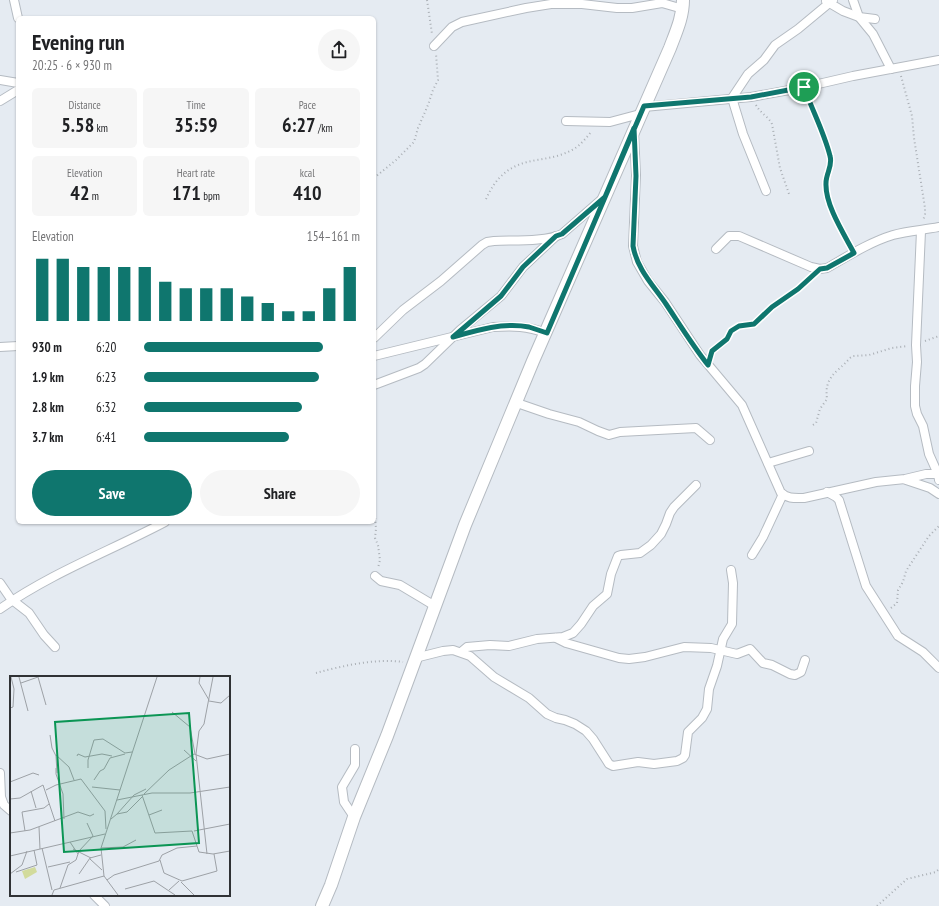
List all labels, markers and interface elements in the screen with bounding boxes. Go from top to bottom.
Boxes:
text: Evening run [32,28,125,56]
button: share [318,29,360,71]
text: 20:25 · 6 × 930 m [32,57,112,74]
pin [787,70,821,104]
icon: arrive [793,76,815,98]
text: Distance [68,98,101,112]
text: Time [186,98,206,112]
text: Pace [299,98,316,112]
text: 5.58 [61,112,94,138]
text: 35:59 [174,112,218,138]
text: 6:27 [282,112,316,138]
text: km [94,121,108,135]
text: /km [316,121,333,135]
text: Elevation [67,166,102,180]
text: Heart rate [177,166,215,180]
text: kcal [300,166,315,180]
text: 42 [70,180,89,206]
text: 171 [172,180,201,206]
text: 410 [293,180,322,206]
text: m [89,189,99,203]
text: bpm [201,189,220,203]
text: Elevation [32,228,74,245]
text: 154–161 m [307,228,360,245]
text: 930 m [32,339,62,356]
text: 6:20 [96,339,116,356]
text: 1.9 km [32,369,64,386]
text: 6:23 [96,369,116,386]
text: 2.8 km [32,399,64,416]
text: 6:32 [96,399,116,416]
text: 3.7 km [32,429,63,446]
text: 6:41 [96,429,116,446]
button: Save [32,470,192,516]
button: Share [200,470,360,516]
inset map [10,676,230,896]

